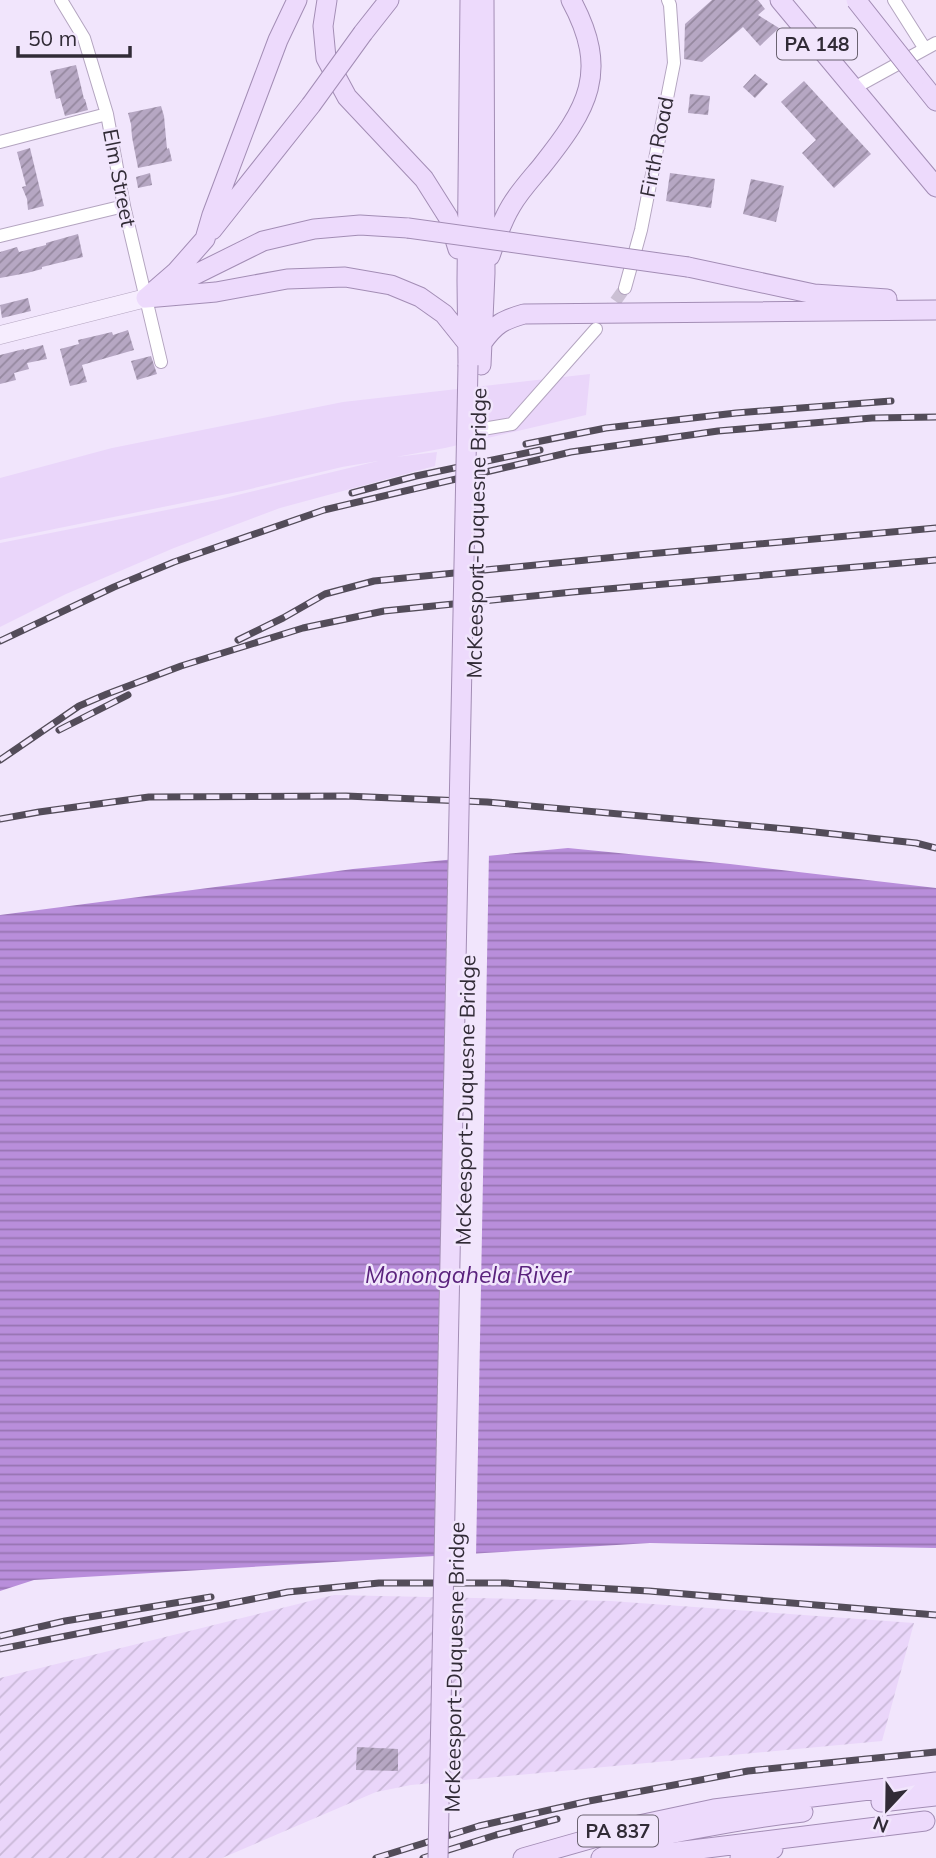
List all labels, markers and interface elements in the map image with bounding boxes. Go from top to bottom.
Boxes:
scale bar [18,14,130,58]
text: 50 m [28,25,77,51]
road number: PA 148 [777,28,857,60]
street label: Firth Road [634,94,678,199]
street label: Elm Street [98,127,142,229]
street label: McKeesport-Duquesne Bridge [460,387,492,679]
street label: McKeesport-Duquesne Bridge [449,954,481,1246]
water label: Monongahela River [365,1260,573,1289]
street label: McKeesport-Duquesne Bridge [438,1521,470,1813]
north arrow [852,1774,922,1844]
text: N [869,1811,892,1839]
road number: PA 837 [578,1815,658,1846]

